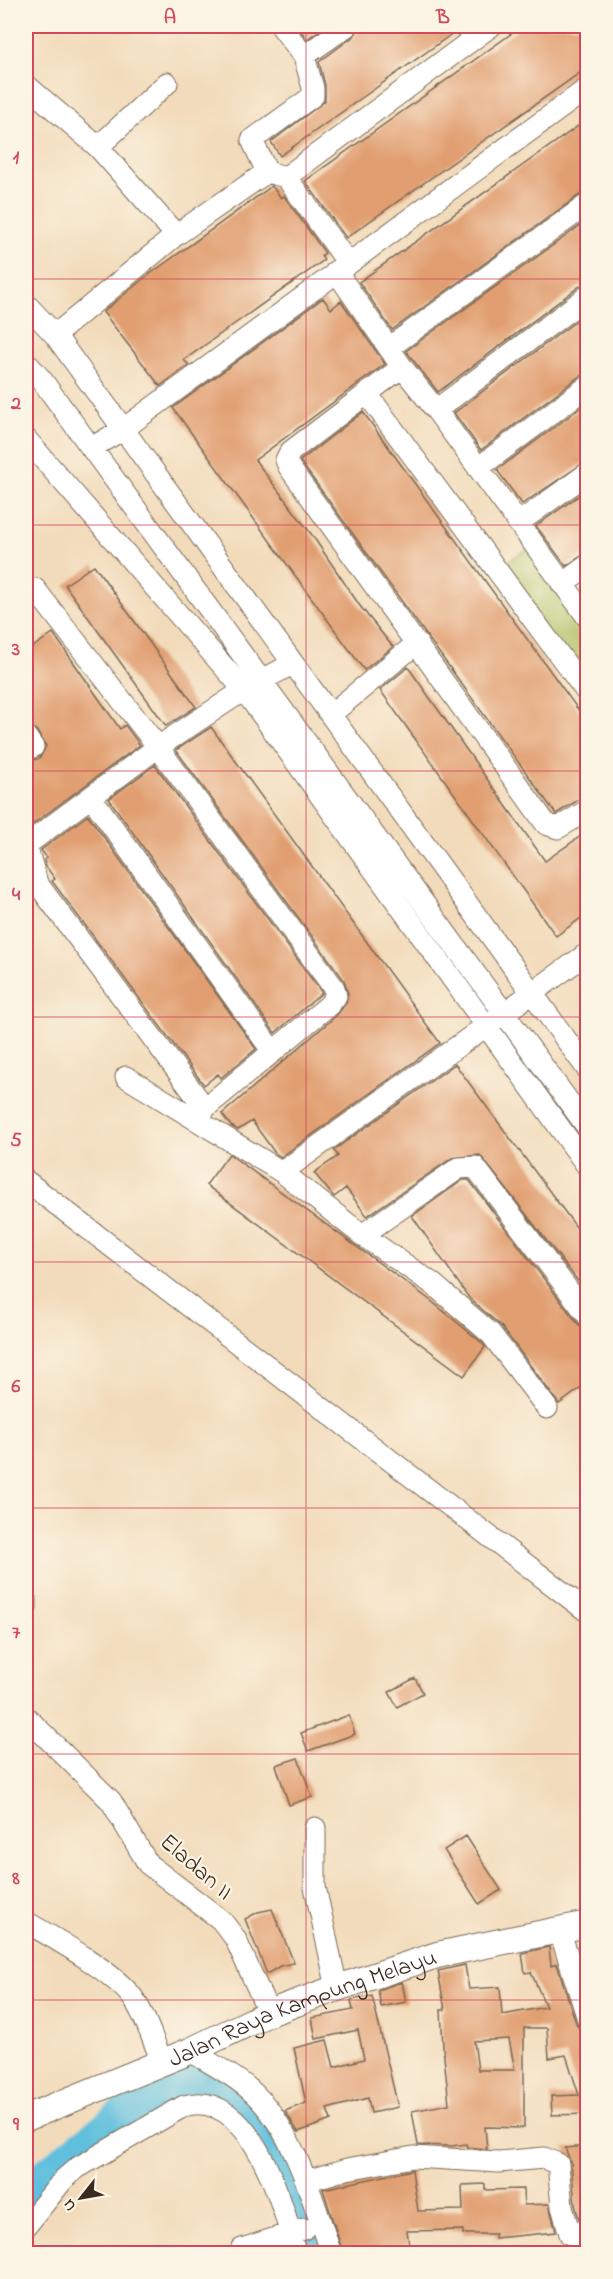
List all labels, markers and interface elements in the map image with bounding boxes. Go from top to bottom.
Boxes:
text: A [164,4,176,33]
text: B [435,4,450,33]
text: 1 [13,144,20,173]
text: 2 [10,390,21,419]
text: 3 [11,636,20,665]
text: 4 [12,881,21,910]
text: 5 [10,1127,22,1156]
text: 6 [12,1373,21,1402]
text: 7 [12,1619,21,1648]
street label: Eladan II [151,1826,240,1910]
text: 8 [11,1865,20,1894]
street label: Jalan Raya Kampung Melayu [164,1941,442,2078]
text: 9 [12,2111,20,2140]
north arrow [51,2168,111,2228]
text: U [57,2194,83,2215]

